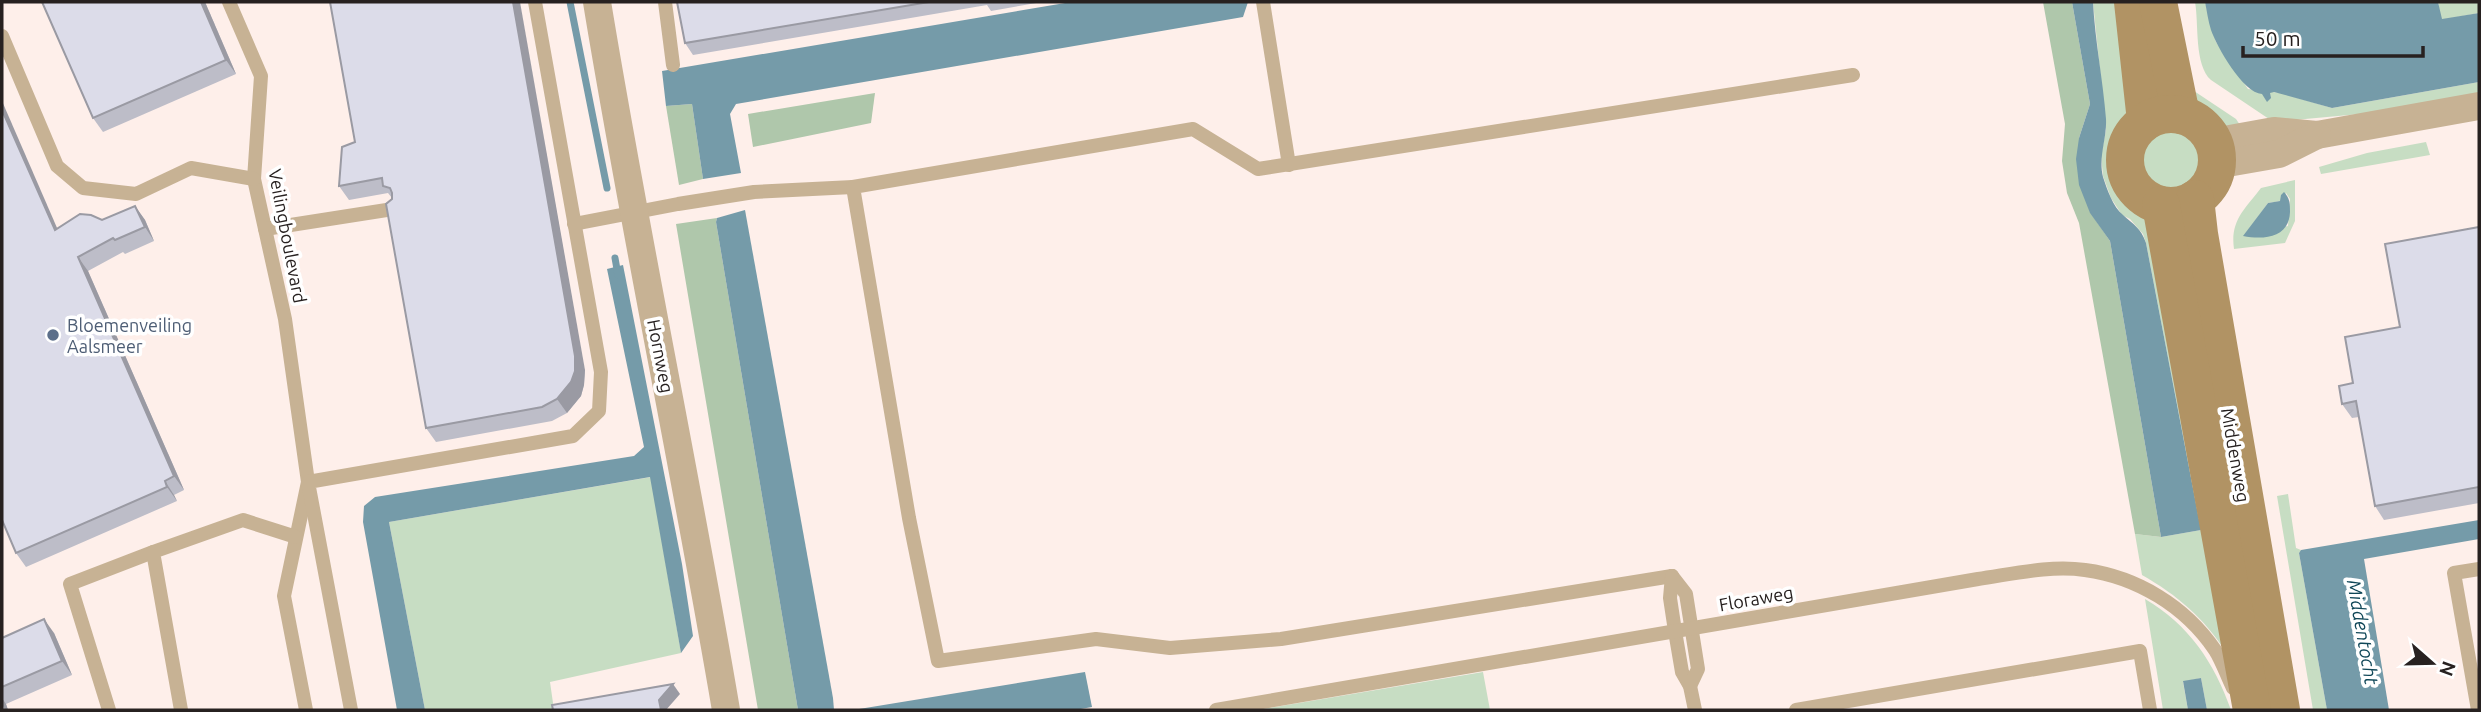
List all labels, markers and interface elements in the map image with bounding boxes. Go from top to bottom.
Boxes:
scale bar [2243,14,2423,58]
text: 50 m [2254,26,2301,50]
street label: Veilingboulevard [265,167,311,305]
place label: Bloemenveiling Aalsmeer [67,315,192,356]
street label: Hornweg [644,318,678,394]
marker: Bloemenveiling Aalsmeer [45,327,61,343]
street label: Middenweg [2218,406,2254,504]
water label: Middentocht [2343,578,2383,687]
street label: Floraweg [1717,582,1795,614]
north arrow [2397,628,2467,698]
text: N [2435,658,2461,679]

